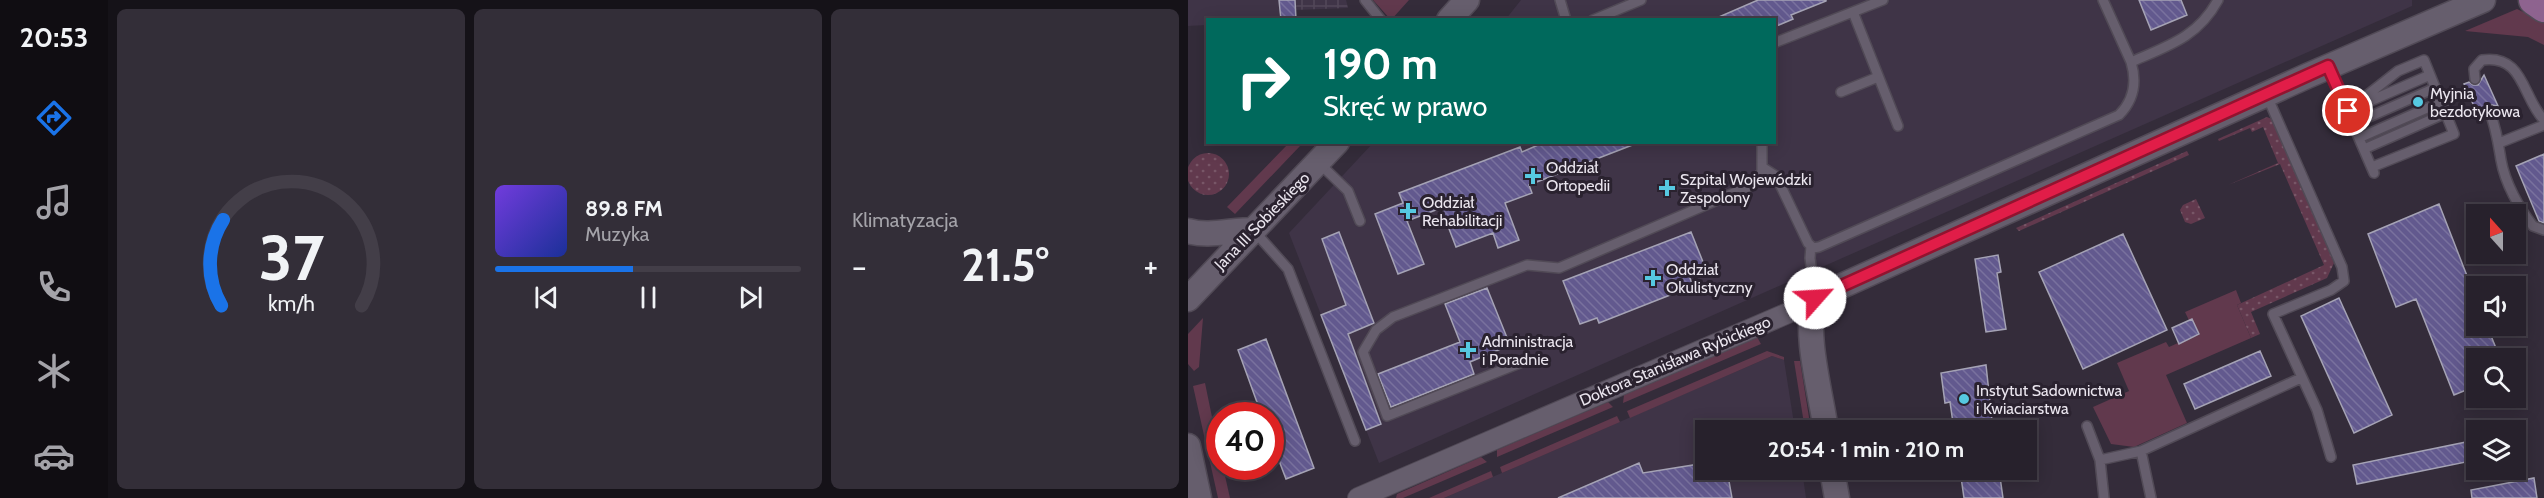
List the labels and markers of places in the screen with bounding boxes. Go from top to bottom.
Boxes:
place label: Myjnia bezdotykowa [2430,84,2521,121]
pin [2322,85,2373,136]
marker: Myjnia bezdotykowa [2411,95,2425,109]
place label: Oddział Ortopedii [1546,158,1610,195]
marker: Oddział Ortopedii [1524,167,1542,185]
place label: Szpital Wojewódzki Zespolony [1680,170,1812,207]
marker: Szpital Wojewódzki Zespolony [1658,179,1676,197]
place label: Oddział Rehabilitacji [1422,193,1502,230]
marker: Oddział Rehabilitacji [1399,202,1417,220]
place label: Oddział Okulistyczny [1666,260,1752,297]
marker: Oddział Okulistyczny [1644,269,1662,287]
place label: Administracja i Poradnie [1482,332,1574,369]
marker: Administracja i Poradnie [1459,341,1477,359]
place label: Instytut Sadownictwa i Kwiaciarstwa [1976,381,2122,418]
marker: Instytut Sadownictwa i Kwiaciarstwa [1957,392,1971,406]

